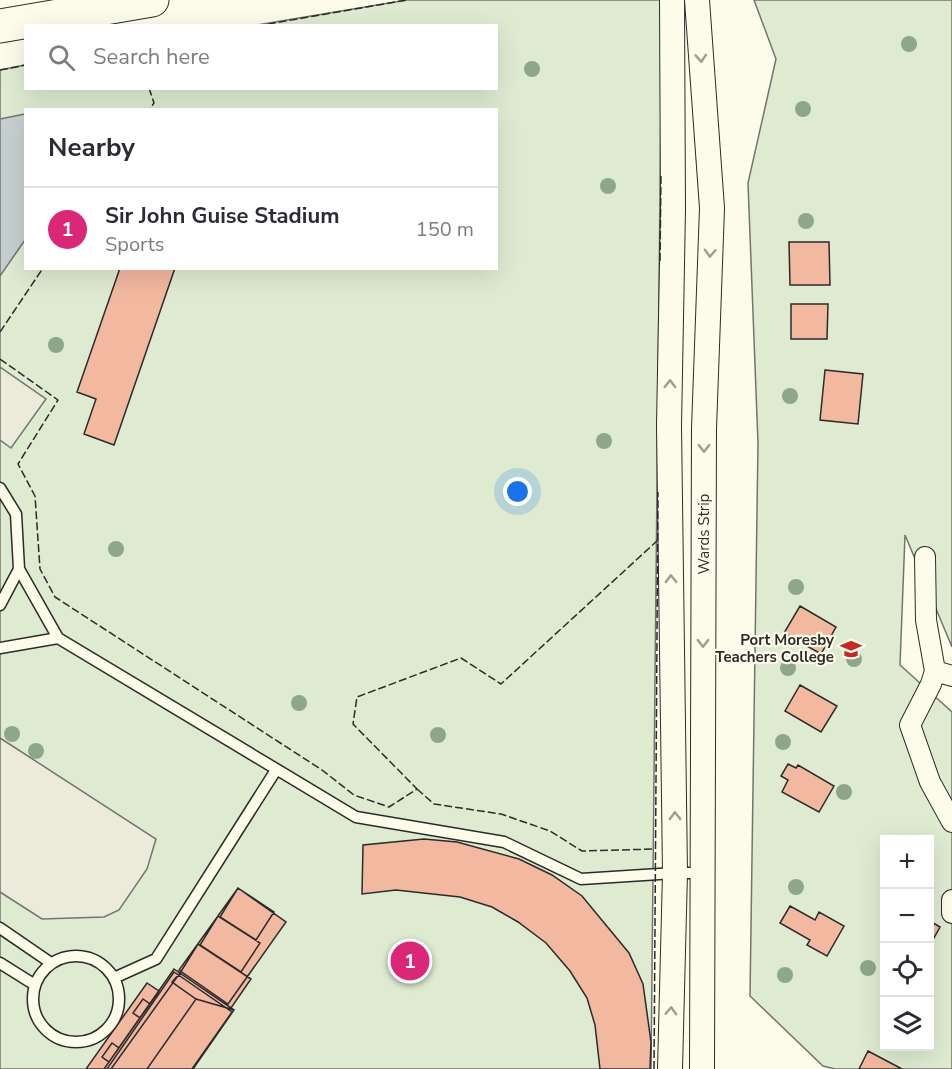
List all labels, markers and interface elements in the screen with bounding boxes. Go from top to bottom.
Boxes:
search box [24,24,498,90]
icon: search [45,41,78,74]
text: Search here [93,42,210,72]
one-way arrow [695,54,708,63]
text: Nearby [48,130,135,165]
text: Sir John Guise Stadium [105,201,339,231]
text: 1 [62,216,74,243]
text: 150 m [416,216,474,243]
text: Sports [105,231,164,258]
one-way arrow [704,248,716,257]
one-way arrow [664,379,676,388]
one-way arrow [698,443,710,452]
your location [503,477,532,506]
street label: Wards Strip [694,493,714,574]
one-way arrow [665,574,677,583]
place label: Port Moresby Teachers College [715,630,834,667]
school or university icon: Port Moresby Teachers College [839,637,863,661]
one-way arrow [697,638,709,647]
one-way arrow [668,811,681,820]
map controls [880,835,934,1051]
button: + [880,835,934,889]
button: − [880,889,934,943]
pin: 1 [390,938,430,984]
button: locate [880,943,934,997]
button: layers [880,997,934,1051]
one-way arrow [665,1006,678,1015]

